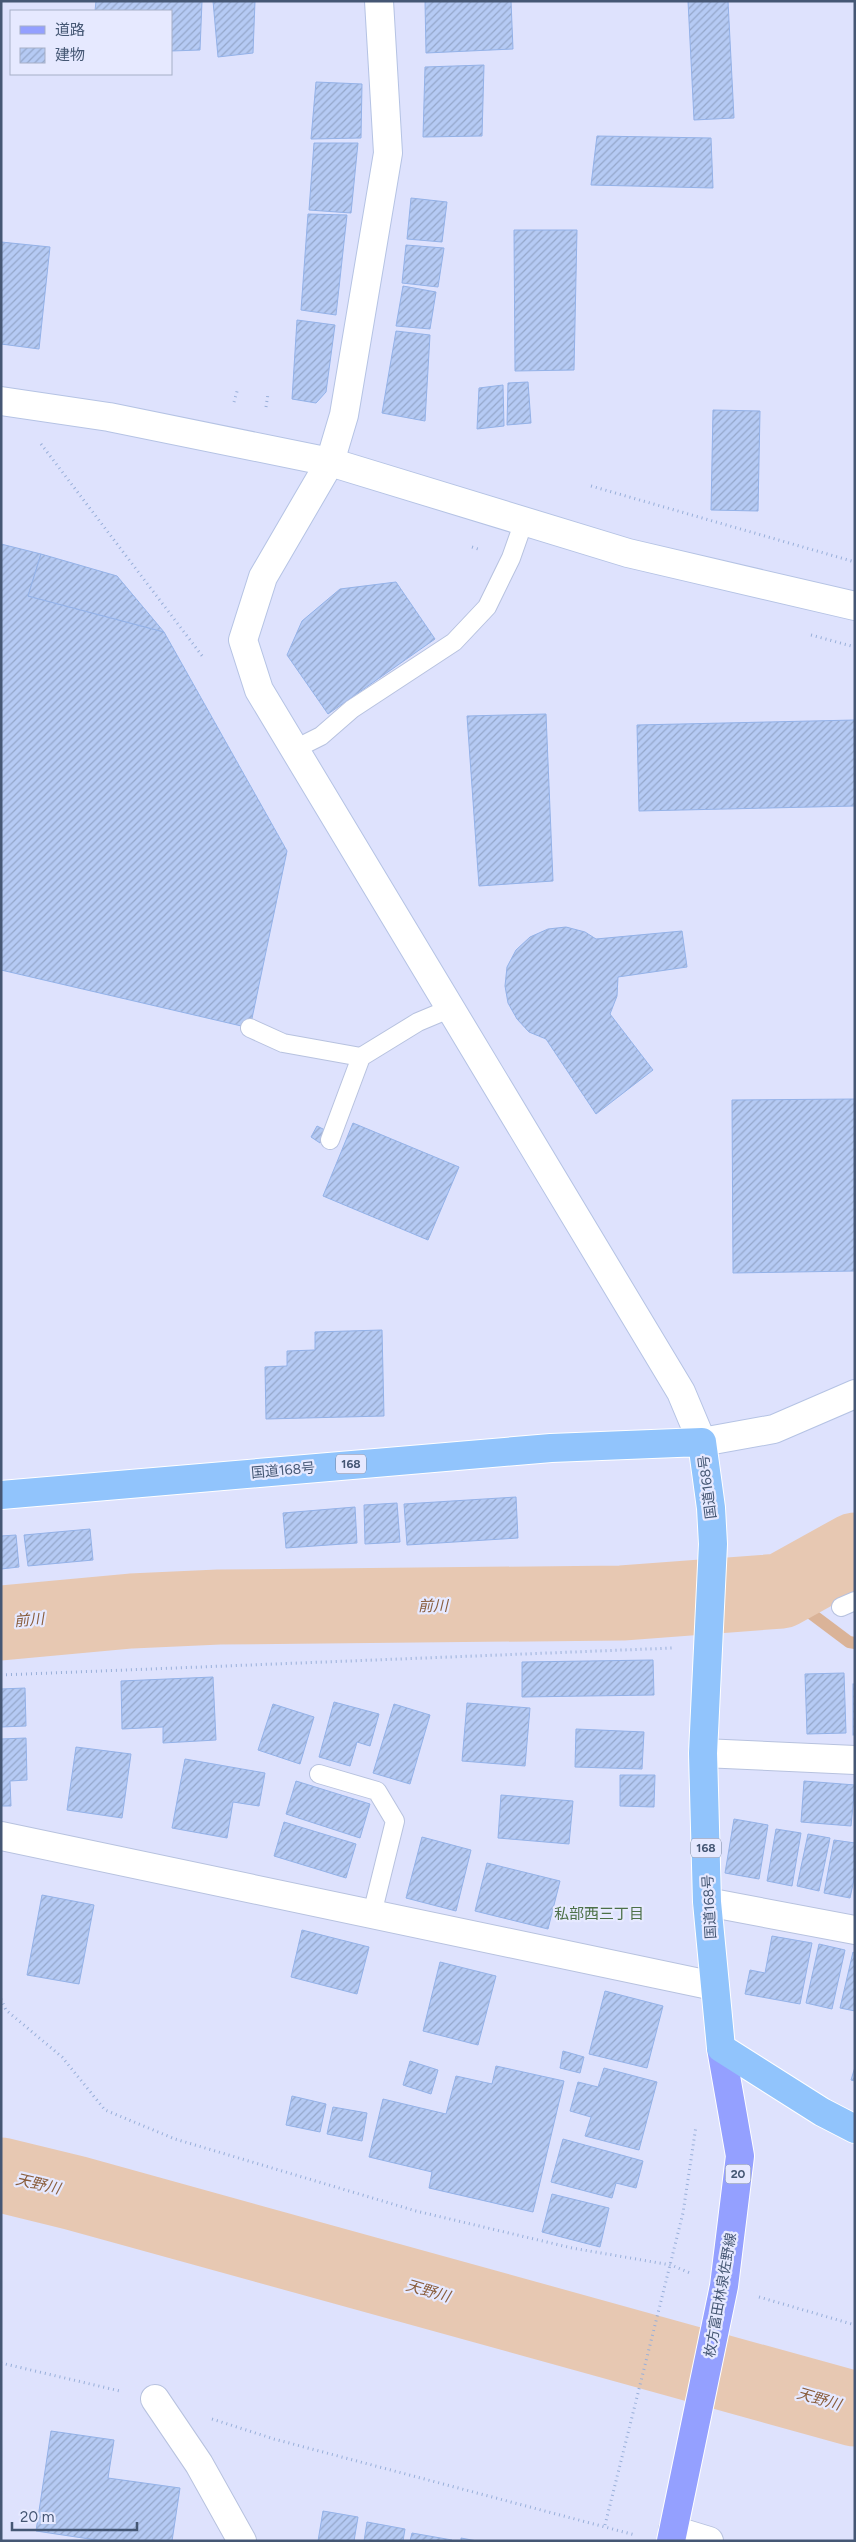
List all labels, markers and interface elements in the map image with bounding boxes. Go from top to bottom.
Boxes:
legend [10,10,172,75]
text: 道路 [55,21,85,39]
text: 建物 [55,46,85,64]
street label: 国道168号 [695,1454,720,1520]
road number: 168 [336,1455,366,1474]
street label: 国道168号 [250,1459,316,1482]
water label: 前川 [418,1597,450,1615]
water label: 前川 [13,1610,47,1630]
road number: 168 [691,1839,721,1858]
street label: 国道168号 [699,1874,720,1940]
district label: 私部西三丁目 [554,1905,644,1923]
road number: 20 [726,2164,750,2184]
water label: 天野川 [14,2170,64,2198]
street label: 枚方富田林泉佐野線 [701,2232,740,2359]
water label: 天野川 [404,2276,454,2306]
water label: 天野川 [795,2384,845,2414]
scale bar [12,2500,138,2532]
text: 20 m [20,2508,54,2526]

